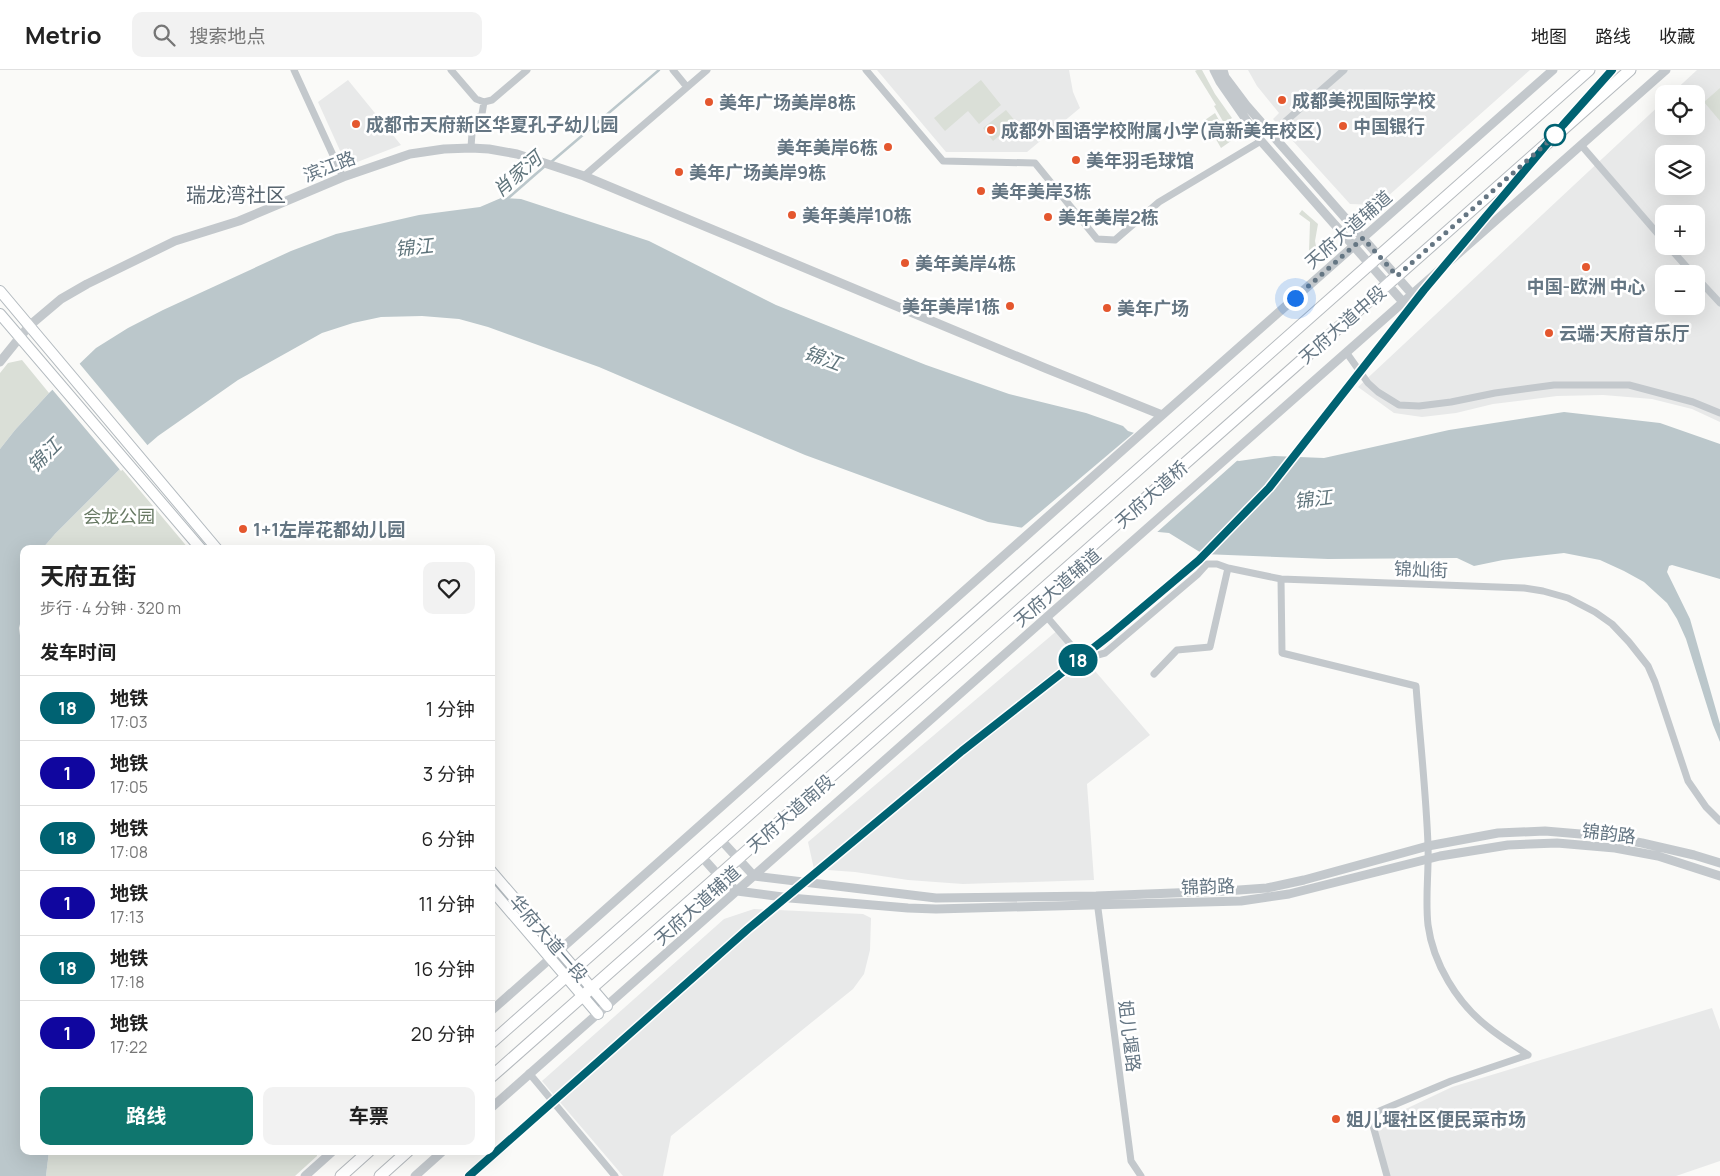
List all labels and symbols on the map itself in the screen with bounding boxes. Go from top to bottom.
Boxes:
place label: 成都美视国际学校 [1292,88,1436,112]
place label: 美年广场美岸8栋 [719,90,856,114]
marker: 成都美视国际学校 [1276,94,1288,106]
marker: 美年广场美岸8栋 [703,96,715,108]
place label: 成都市天府新区华夏孔子幼儿园 [366,112,618,136]
place label: 中国银行 [1353,114,1425,138]
marker: 成都市天府新区华夏孔子幼儿园 [350,118,362,130]
place label: 成都外国语学校附属小学(高新美年校区) [1001,118,1323,142]
marker: 中国银行 [1337,120,1349,132]
marker: 成都外国语学校附属小学(高新美年校区) [985,124,997,136]
unlabelled marker [1544,124,1566,146]
place label: 美年美岸6栋 [777,135,878,159]
marker: 美年美岸6栋 [882,141,894,153]
water label: 肖家河 [487,143,550,203]
street label: 滨江路 [299,145,359,187]
place label: 美年羽毛球馆 [1086,148,1194,172]
marker: 美年羽毛球馆 [1070,154,1082,166]
place label: 美年广场美岸9栋 [689,160,826,184]
marker: 美年广场美岸9栋 [673,166,685,178]
place label: 美年美岸3栋 [991,179,1091,203]
district label: 瑞龙湾社区 [186,181,286,208]
marker: 美年美岸3栋 [975,185,987,197]
street label: 天府大道辅道 [1299,185,1397,273]
place label: 美年美岸10栋 [802,203,912,227]
place label: 美年美岸2栋 [1058,205,1159,229]
marker: 美年美岸10栋 [786,209,798,221]
marker: 美年美岸2栋 [1042,211,1054,223]
water label: 锦江 [394,232,436,262]
place label: 美年美岸4栋 [915,251,1016,275]
marker: 美年美岸4栋 [899,257,911,269]
marker: 中国-欧洲 中心 [1580,261,1592,273]
place label: 中国-欧洲 中心 [1526,274,1646,298]
street label: 天府大道中段 [1293,280,1391,368]
your location [1283,286,1308,311]
place label: 美年美岸1栋 [902,294,1000,318]
place label: 美年广场 [1117,296,1189,320]
marker: 美年美岸1栋 [1004,300,1016,312]
marker: 美年广场 [1101,302,1113,314]
place label: 云端·天府音乐厅 [1559,321,1690,345]
marker: 云端·天府音乐厅 [1543,327,1555,339]
water label: 锦江 [801,339,847,377]
water label: 锦江 [21,431,68,478]
street label: 天府大道桥 [1110,455,1192,533]
water label: 锦江 [1293,484,1335,514]
park label: 会龙公园 [83,504,155,528]
place label: 1+1左岸花都幼儿园 [253,517,405,541]
marker: 1+1左岸花都幼儿园 [237,523,249,535]
street label: 天府大道辅道 [1008,543,1106,631]
street label: 锦灿街 [1394,556,1448,582]
line badge: 18 [1056,644,1100,676]
street label: 天府大道南段 [741,769,839,857]
street label: 锦韵路 [1581,818,1637,848]
street label: 天府大道辅道 [649,860,745,950]
street label: 锦韵路 [1181,873,1235,899]
street label: 华府大道一段 [505,889,593,987]
street label: 姐儿堰路 [1114,999,1146,1073]
place label: 姐儿堰社区便民菜市场 [1346,1107,1526,1131]
marker: 姐儿堰社区便民菜市场 [1330,1113,1342,1125]

